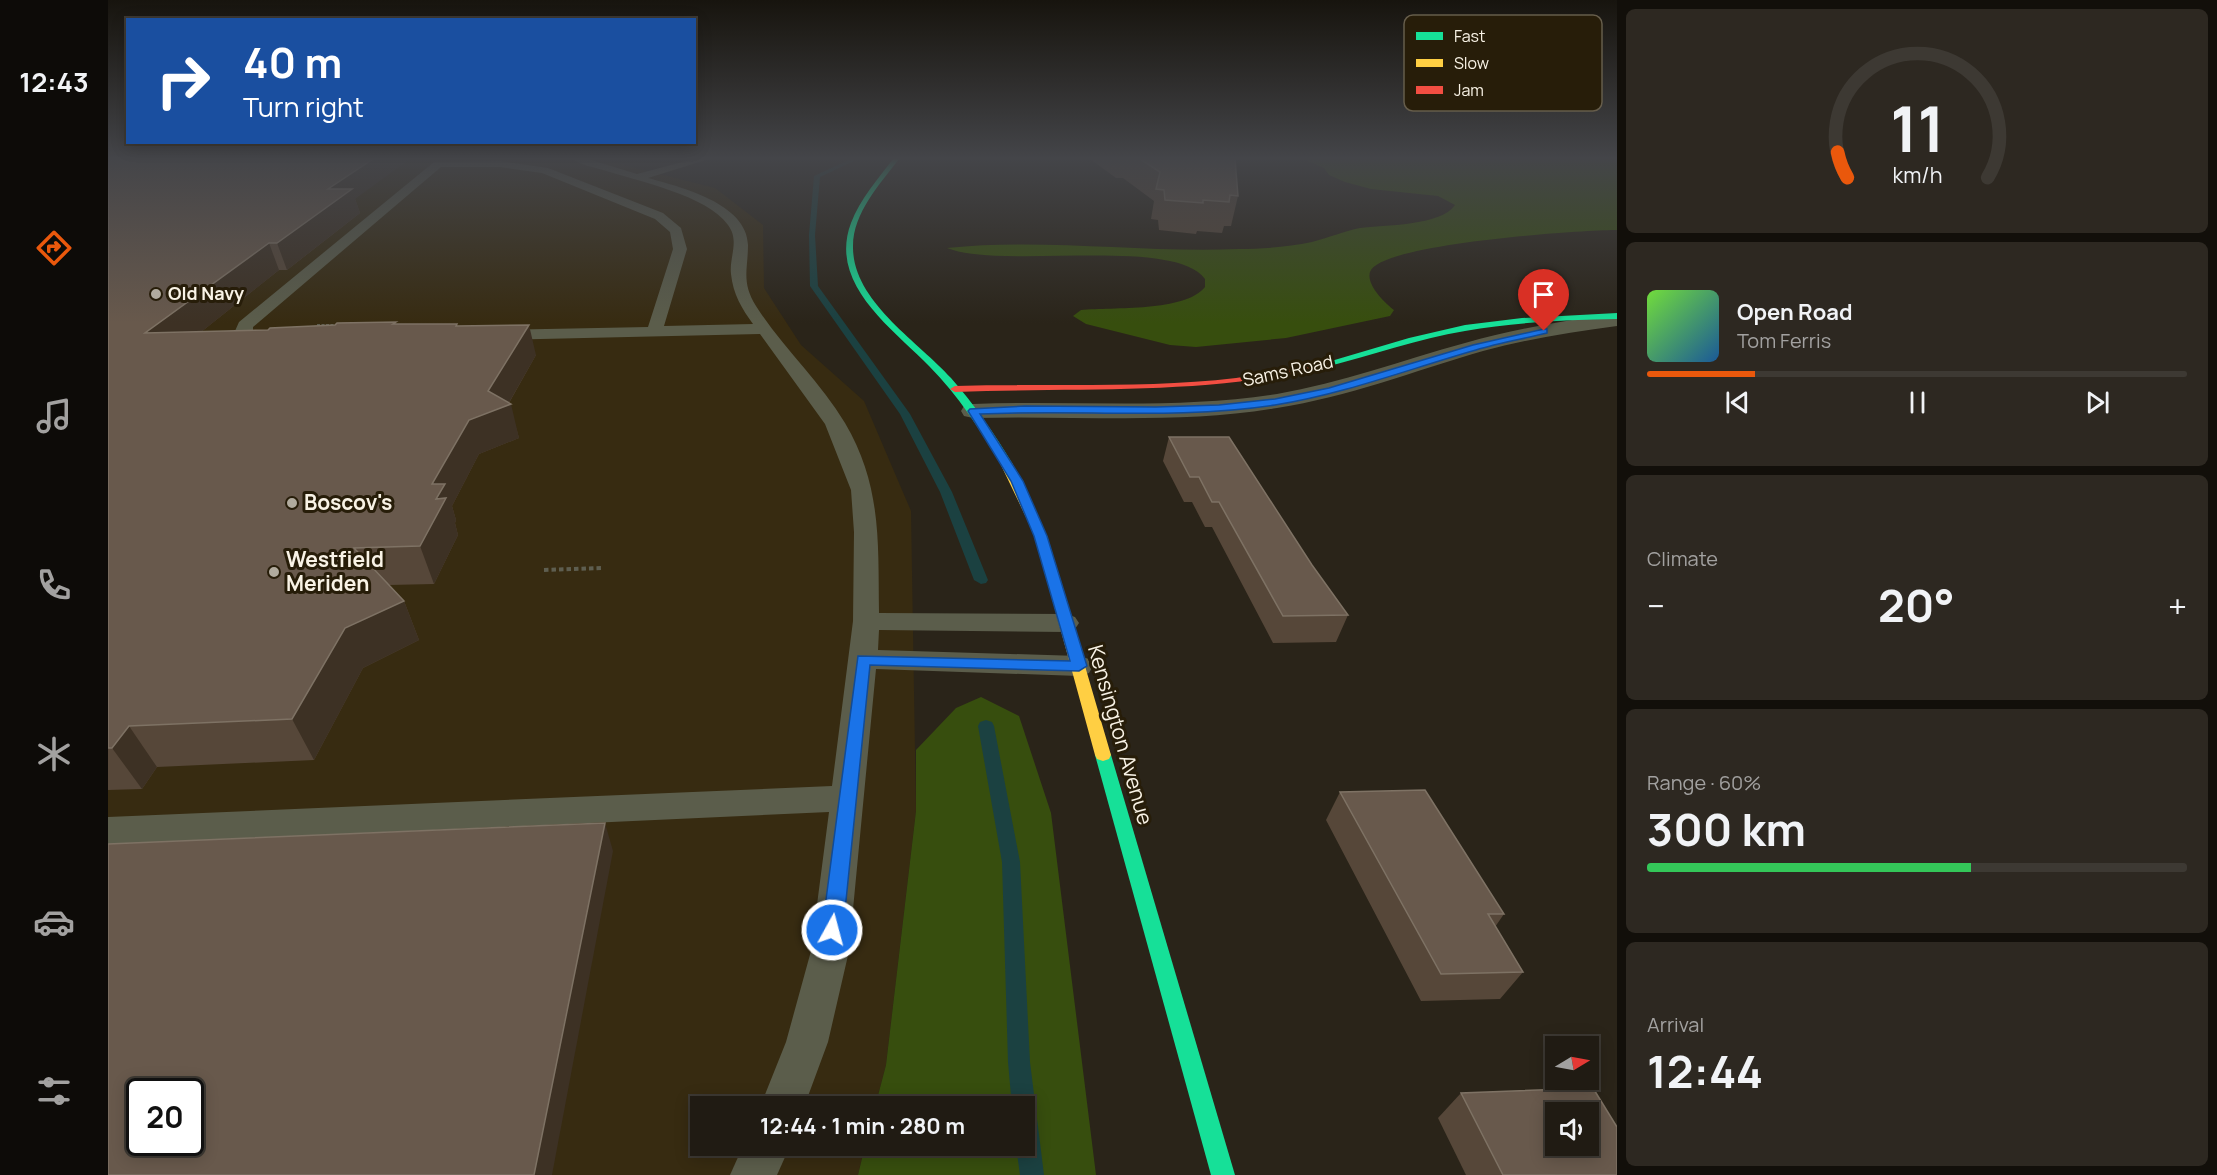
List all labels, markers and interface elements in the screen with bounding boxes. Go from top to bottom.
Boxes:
legend [1404,15,1602,111]
text: Fast [1454,25,1485,47]
text: 40 m [243,33,342,91]
icon: right [144,42,222,120]
text: Slow [1454,52,1489,74]
text: 12:43 [19,63,89,100]
text: Jam [1454,79,1484,101]
text: 11 [1890,85,1944,171]
text: Turn right [243,88,364,125]
text: km/h [1892,160,1942,189]
icon: directions [33,227,75,269]
pin [1518,269,1569,331]
icon: arrive [1527,278,1560,311]
place label: Old Navy [168,281,244,305]
marker: Old Navy [149,287,163,301]
text: Open Road [1737,297,1852,327]
text: Tom Ferris [1737,327,1831,354]
street label: Sams Road [1240,349,1335,391]
icon: previous [1721,386,1754,419]
icon: pause [1901,386,1934,419]
icon: next [2081,386,2114,419]
icon: music [33,395,75,437]
place label: Boscov's [304,488,392,516]
marker: Boscov's [285,496,299,510]
place label: Westfield Meriden [286,545,384,597]
text: Climate [1647,545,1718,572]
icon: phone [33,564,75,606]
marker: Westfield Meriden [267,565,281,579]
text: 20° [1878,574,1955,636]
text: − [1647,583,1665,628]
text: + [2168,583,2187,628]
street label: Kensington Avenue [1082,642,1160,828]
icon: climate [33,733,75,775]
text: Range · 60% [1647,769,1761,796]
text: 300 km [1647,798,1806,860]
position arrow [800,898,864,962]
icon: car [33,901,75,943]
text: Arrival [1647,1011,1704,1038]
north arrow [1545,1036,1599,1090]
map controls [1545,1036,1599,1156]
text: 12:44 [1647,1040,1763,1102]
icon: filters [33,1070,75,1112]
speed limit sign: 20 [126,1078,204,1156]
button: sound [1545,1102,1599,1156]
text: 12:44 · 1 min · 280 m [760,1111,965,1141]

